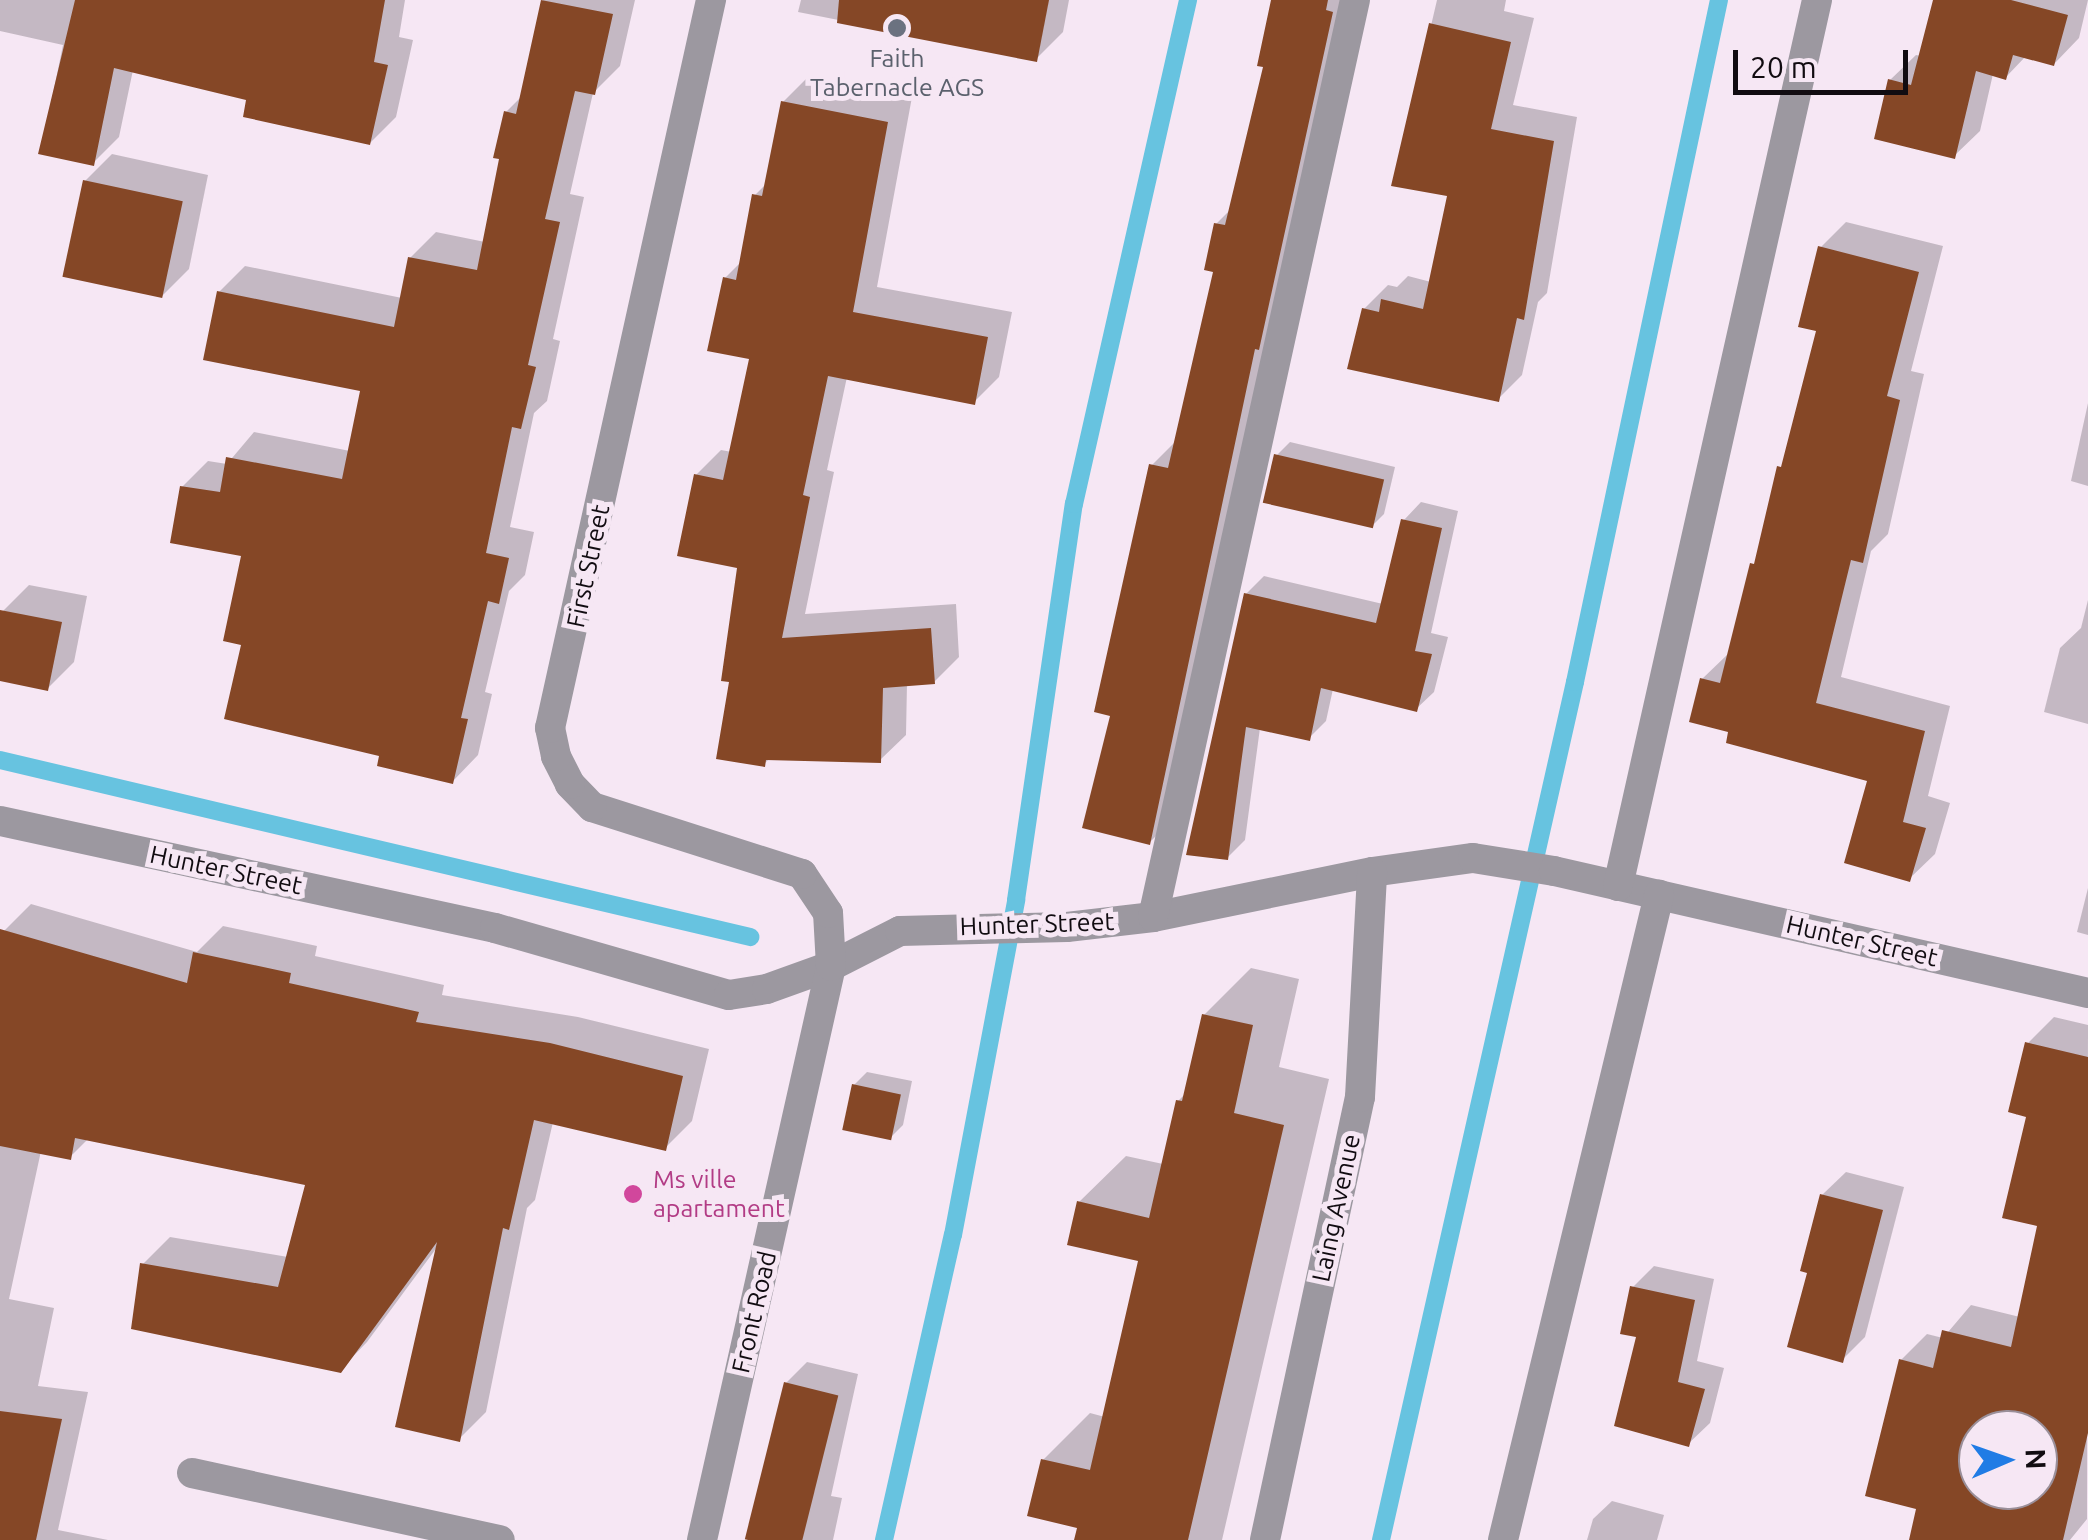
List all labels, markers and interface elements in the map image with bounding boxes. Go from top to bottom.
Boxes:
marker: Faith Tabernacle AGS [886,17,908,39]
scale bar [1738,30,1913,92]
place label: Faith Tabernacle AGS [810,44,984,103]
text: 20 m [1750,50,1817,84]
street label: First Street [560,502,616,630]
street label: Hunter Street [147,839,305,901]
street label: Hunter Street [959,906,1115,942]
street label: Hunter Street [1783,909,1941,973]
street label: Laing Avenue [1306,1131,1366,1285]
place label: Ms ville apartament [653,1165,785,1224]
marker: Ms ville apartament [622,1183,644,1205]
street label: Front Road [725,1248,783,1376]
north arrow [1958,1410,2058,1510]
text: N [2021,1448,2052,1470]

